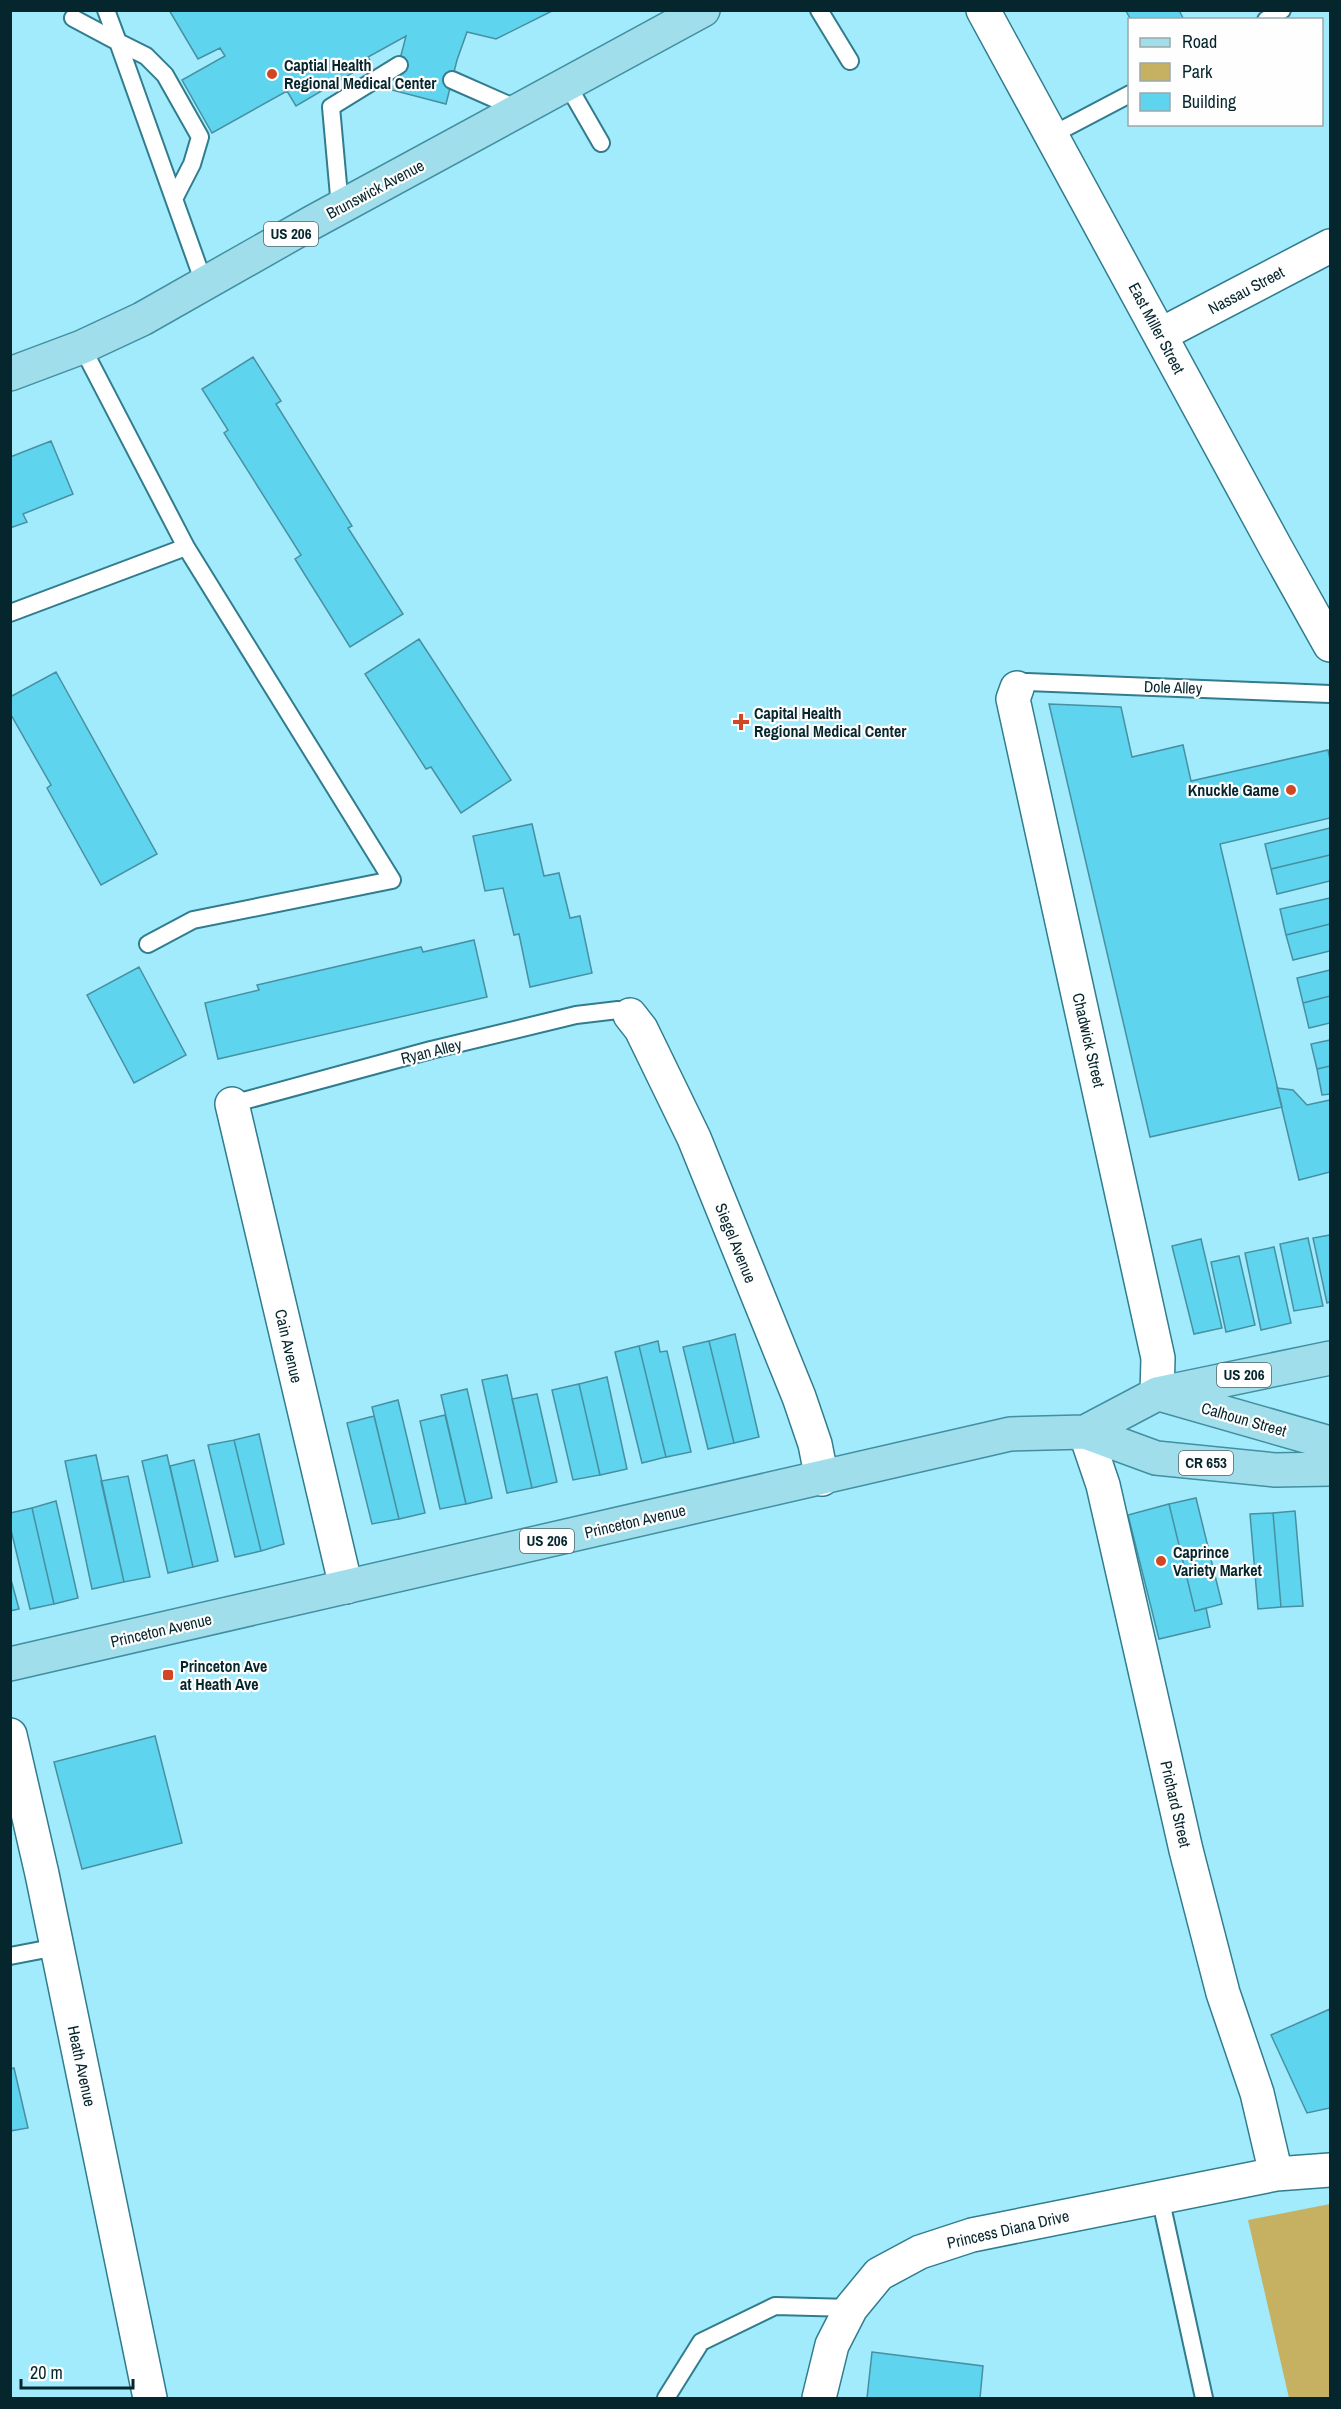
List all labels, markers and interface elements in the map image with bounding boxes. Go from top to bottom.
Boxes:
legend [1128,18,1323,126]
text: Road [1182,29,1217,54]
place label: Captial Health Regional Medical Center [284,54,437,94]
text: Park [1182,59,1213,84]
marker: Captial Health Regional Medical Center [265,67,279,81]
text: Building [1182,89,1237,114]
street label: Brunswick Avenue [322,154,428,224]
road number: US 206 [264,222,318,246]
street label: Nassau Street [1204,261,1288,319]
street label: East Miller Street [1124,278,1190,378]
street label: Dole Alley [1143,675,1203,699]
place label: Capital Health Regional Medical Center [754,702,907,742]
marker: Capital Health Regional Medical Center [732,713,750,731]
place label: Knuckle Game [1188,779,1279,801]
marker: Knuckle Game [1284,783,1298,797]
street label: Chadwick Street [1067,991,1111,1090]
street label: Ryan Alley [398,1033,464,1069]
street label: Siegel Avenue [710,1200,762,1286]
street label: Cain Avenue [270,1307,308,1385]
road number: US 206 [1217,1363,1271,1387]
street label: Calhoun Street [1199,1396,1289,1442]
road number: CR 653 [1179,1451,1233,1475]
street label: Princeton Avenue [582,1499,688,1543]
road number: US 206 [520,1529,574,1553]
place label: Caprince Variety Market [1173,1541,1263,1581]
marker: Caprince Variety Market [1154,1554,1168,1568]
street label: Princeton Avenue [108,1608,214,1652]
place label: Princeton Ave at Heath Ave [180,1655,267,1695]
marker: Princeton Ave at Heath Ave [161,1668,175,1682]
street label: Prichard Street [1155,1759,1197,1850]
street label: Heath Avenue [63,2024,101,2108]
street label: Princess Diana Drive [945,2204,1071,2254]
scale bar [21,2352,134,2390]
text: 20 m [30,2360,63,2385]

